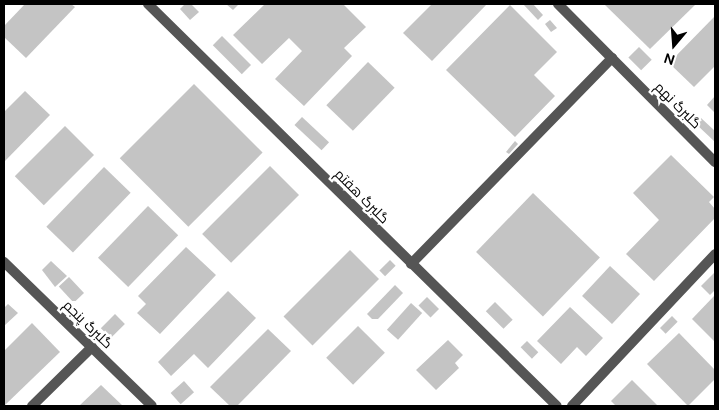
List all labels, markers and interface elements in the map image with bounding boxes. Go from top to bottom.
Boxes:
north arrow [649,20,699,70]
text: N [662,49,677,69]
street label: گلبرگ نهم [651,78,705,132]
street label: گلبرگ هفتم [331,165,393,227]
street label: گلبرگ پنجم [60,296,116,352]

